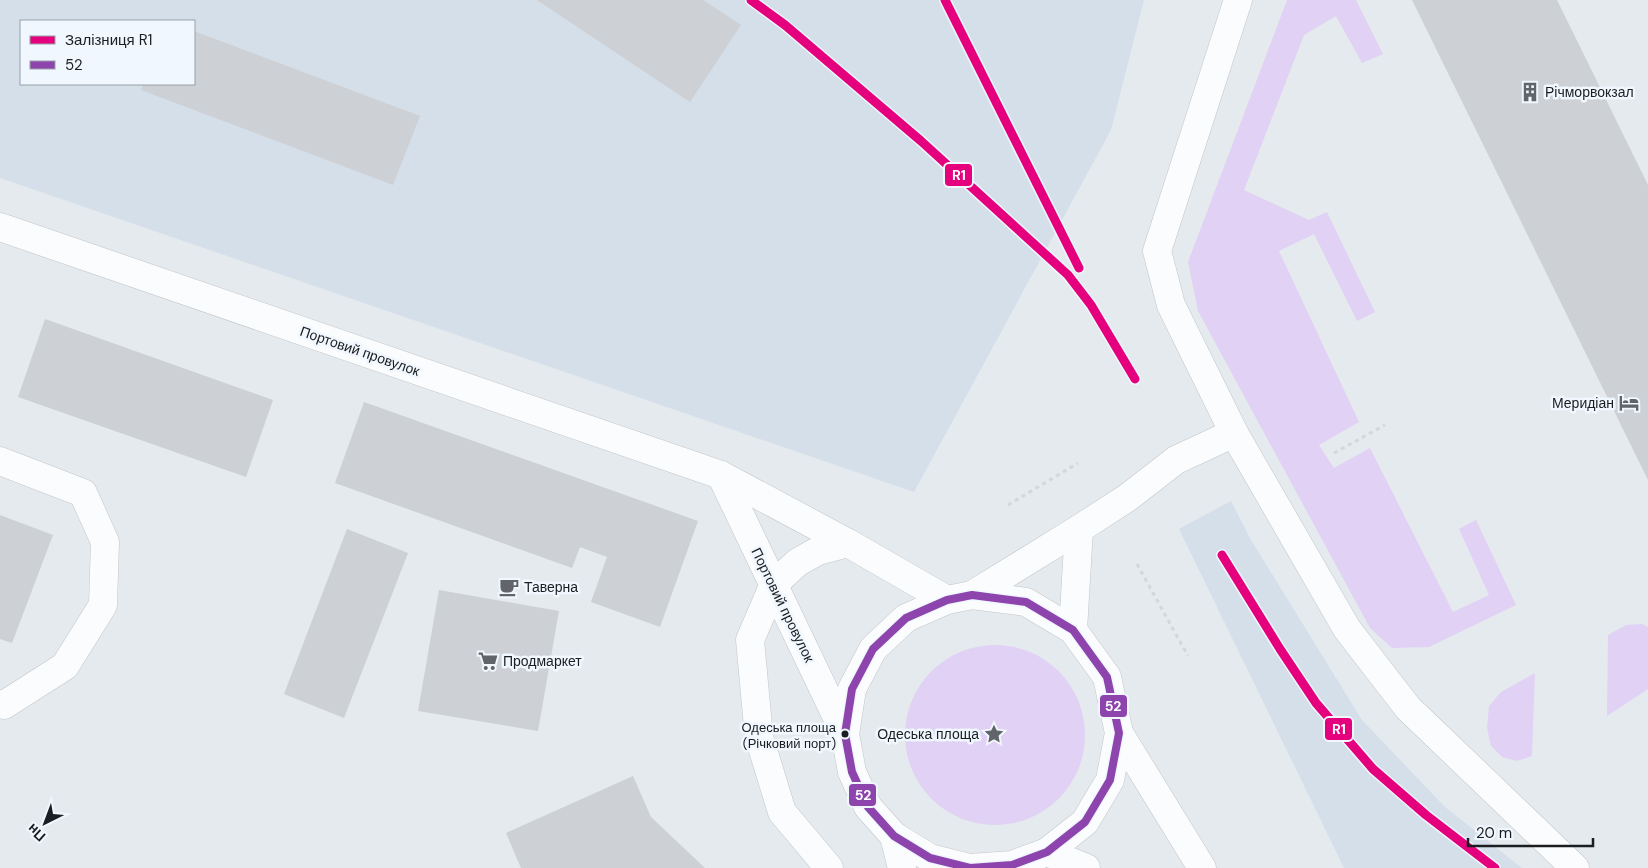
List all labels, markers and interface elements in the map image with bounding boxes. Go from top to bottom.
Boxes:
legend [20,20,195,85]
text: Залізниця R1 [65,30,152,50]
text: 52 [65,55,83,75]
building icon: Річморвокзал [1519,81,1541,103]
place label: Річморвокзал [1545,83,1634,101]
line badge: R1 [944,163,973,187]
text: R1 [952,166,966,184]
street label: Портовий провулок [298,322,423,380]
hotel icon: Меридіан [1618,392,1640,414]
place label: Меридіан [1552,394,1614,412]
street label: Портовий провулок [747,545,819,666]
cafe icon: Таверна [498,576,520,598]
place label: Таверна [524,578,578,596]
supermarket icon: Продмаркет [477,650,499,672]
place label: Продмаркет [503,652,582,670]
line badge: 52 [1099,694,1128,718]
text: 52 [1105,697,1121,715]
line badge: R1 [1324,717,1353,741]
place label: Одеська площа (Річковий порт) [741,719,837,752]
text: R1 [1332,720,1346,738]
place icon: Одеська площа [983,723,1005,745]
place label: Одеська площа [877,725,979,743]
marker: Одеська площа (Річковий порт) [840,729,850,739]
line badge: 52 [848,783,877,807]
text: 52 [855,786,871,804]
north arrow [20,798,70,848]
scale bar [1468,816,1593,848]
text: Пн [23,820,49,846]
text: 20 m [1476,823,1512,843]

